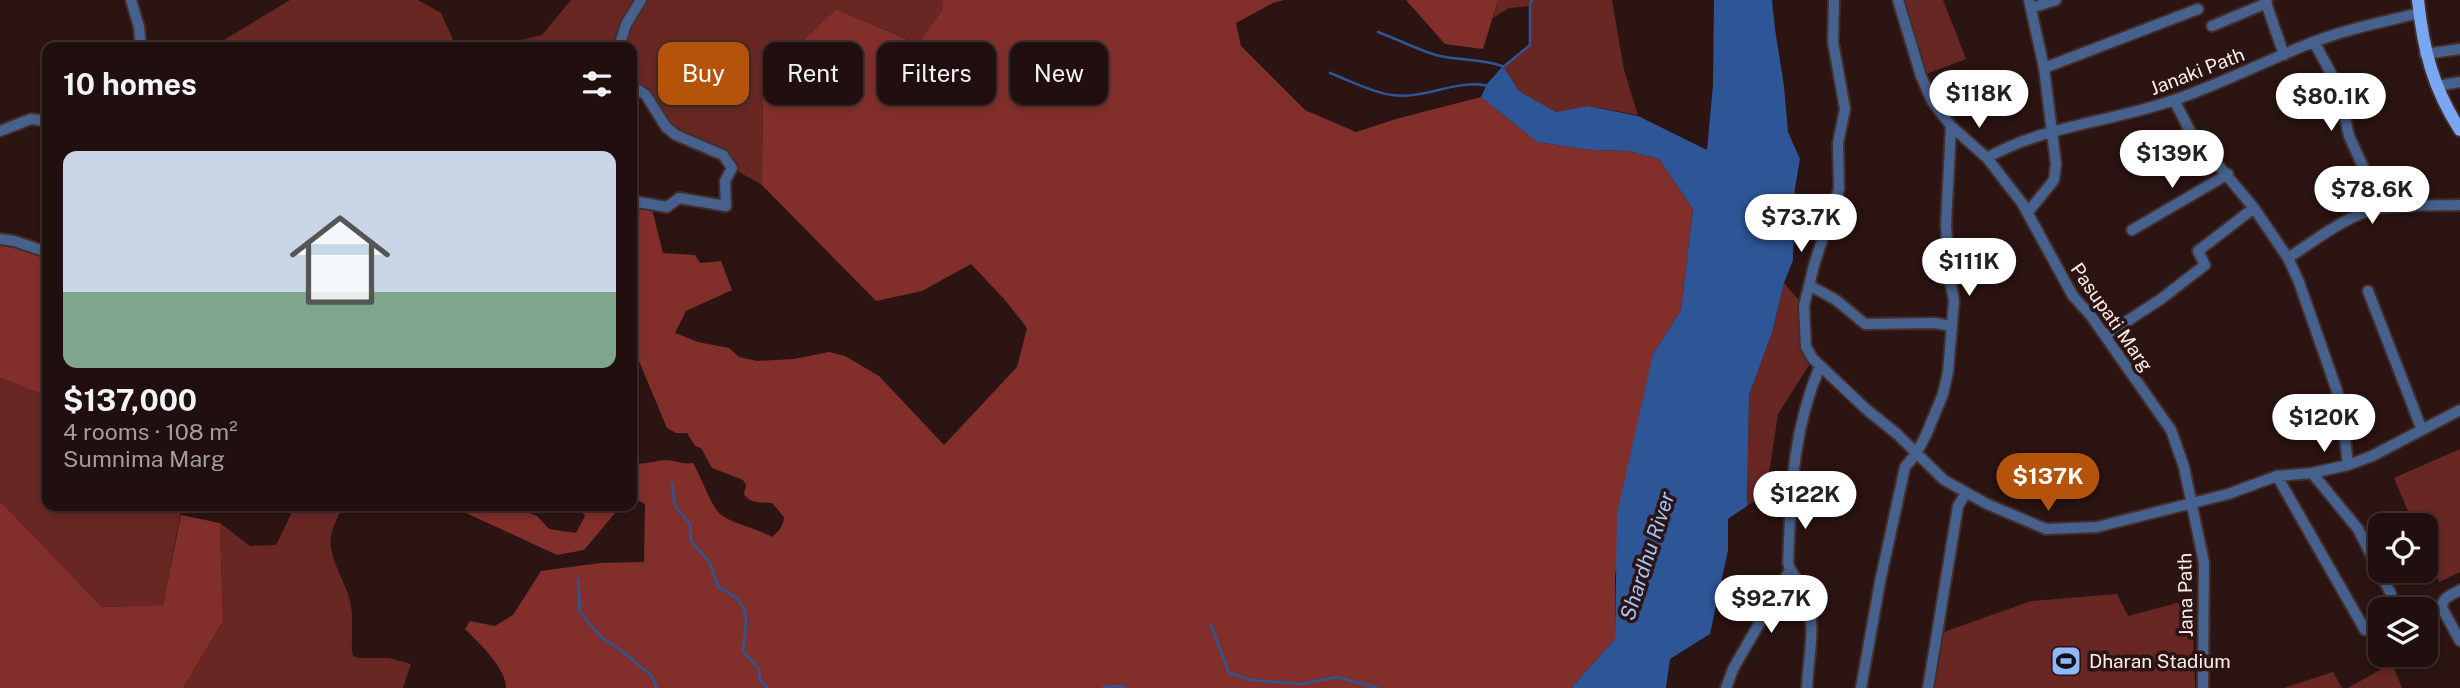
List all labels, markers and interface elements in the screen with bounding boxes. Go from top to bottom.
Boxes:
chip: Buy [658,42,749,105]
chip: Rent [763,42,863,105]
chip: Filters [877,42,996,105]
chip: New [1010,42,1108,105]
street label: Janaki Path [2147,43,2247,99]
icon: filters [578,65,616,103]
text: 10 homes [63,66,197,102]
pin: $118K [1930,71,2028,130]
pin: $80.1K [2274,74,2388,133]
text: $118K [1945,79,2013,106]
text: $80.1K [2292,82,2370,109]
pin: $139K [2123,130,2221,190]
text: $139K [2136,139,2208,166]
pin: $78.6K [2315,166,2429,226]
text: $78.6K [2330,175,2414,202]
pin: $73.7K [1744,194,1858,254]
icon: home [277,197,403,323]
text: $73.7K [1761,203,1841,230]
pin: $111K [1920,238,2018,298]
text: $111K [1938,247,2000,274]
street label: Pasupati Marg [2066,259,2158,376]
text: $137,000 [63,382,197,418]
pin: $120K [2275,394,2373,454]
text: $120K [2288,403,2360,430]
text: 4 rooms · 108 m² [63,418,238,445]
text: Sumnima Marg [63,445,225,472]
pin: $137K [1999,454,2097,513]
text: $137K [2012,462,2084,489]
pin: $122K [1756,472,1854,531]
text: $122K [1769,480,1841,507]
water label: Shardhu River [1614,488,1680,623]
map controls [2368,513,2438,667]
button: locate [2368,513,2438,583]
street label: Jana Path [2173,553,2197,637]
pin: $92.7K [1714,576,1828,635]
text: $92.7K [1731,584,1811,611]
button: layers [2368,597,2438,667]
sports icon: Dharan Stadium [2049,644,2083,678]
place label: Dharan Stadium [2089,650,2231,672]

